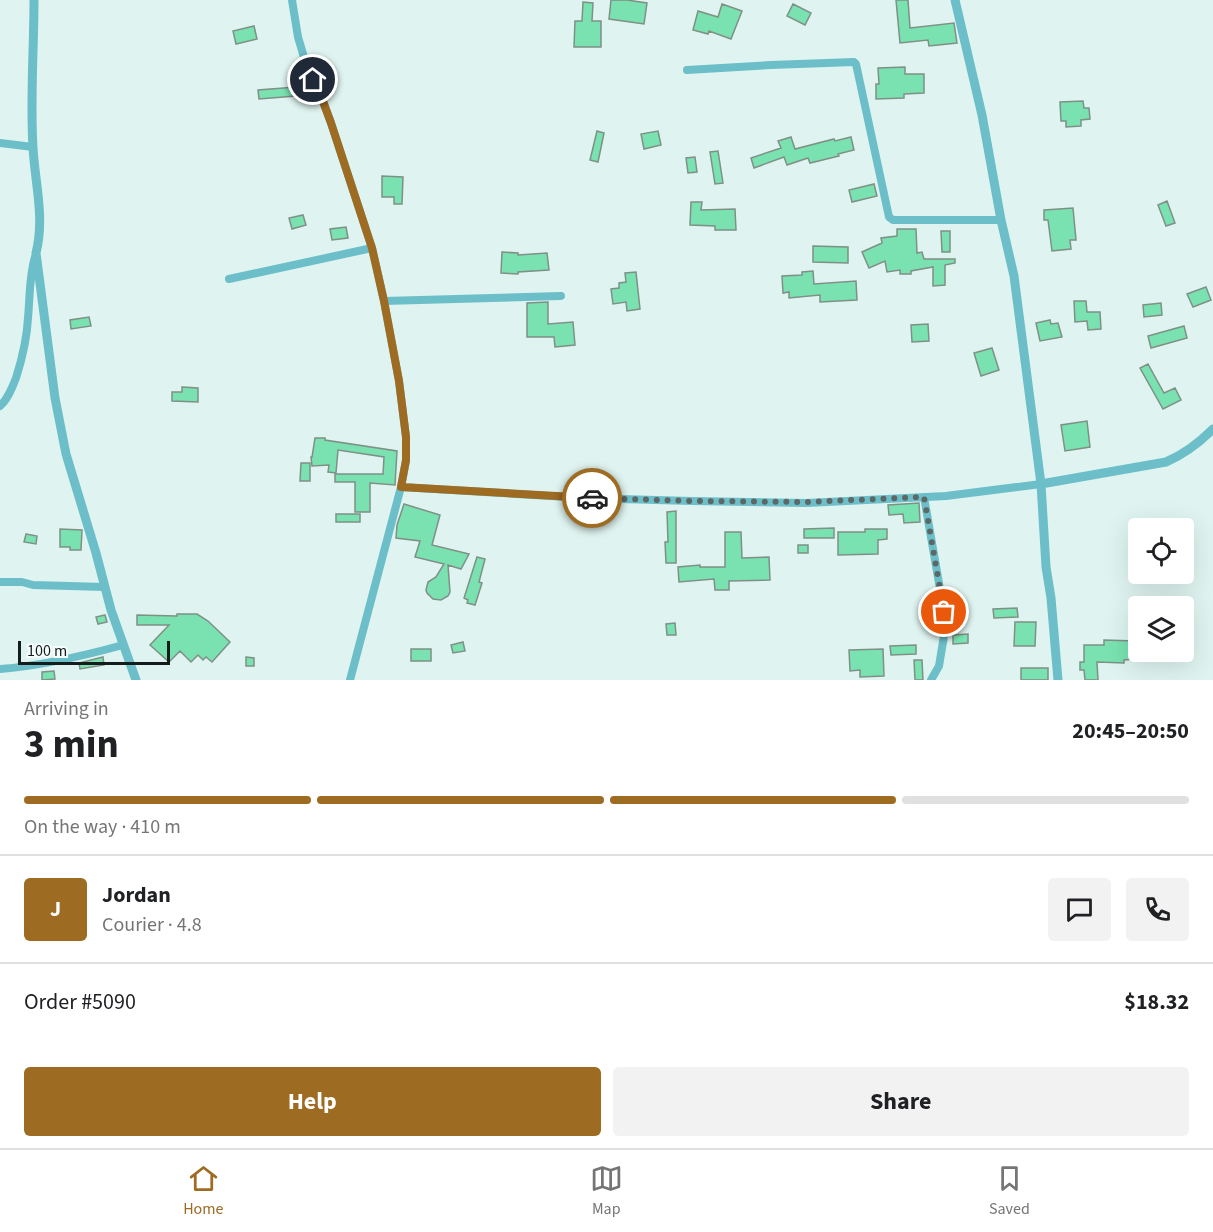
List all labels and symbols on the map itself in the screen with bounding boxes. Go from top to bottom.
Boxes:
pin [287,54,338,105]
courier [562,468,622,528]
pin [918,586,969,637]
scale bar [18,638,170,666]

